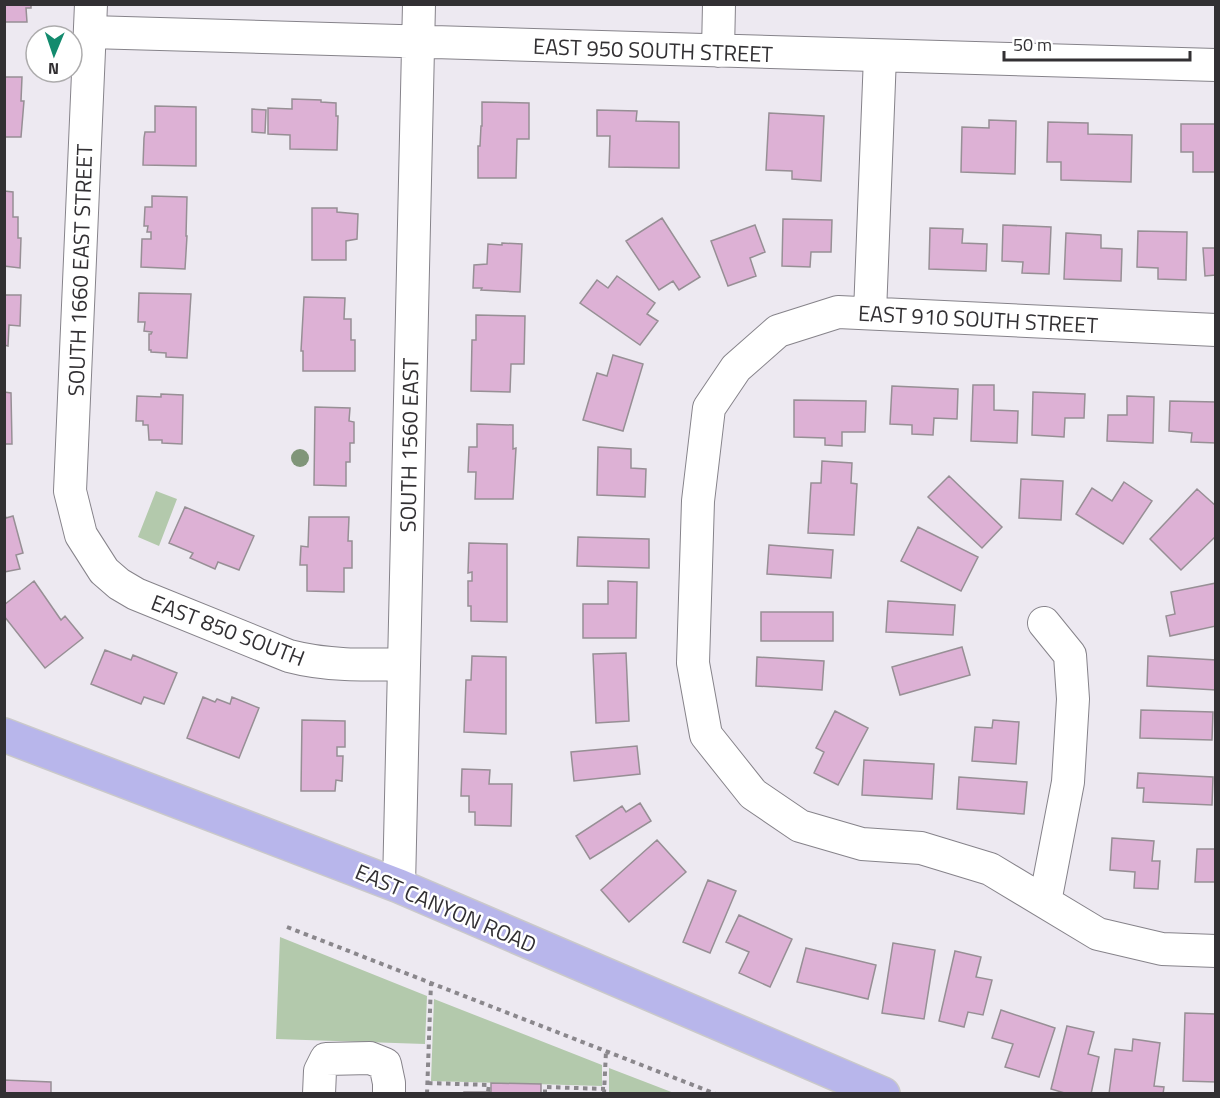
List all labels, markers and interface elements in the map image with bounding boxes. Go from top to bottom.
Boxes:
north arrow [24,24,84,84]
scale bar [1004,24,1190,62]
street label: EAST 950 SOUTH STREET [532,29,774,71]
text: 50 m [1013,31,1052,58]
text: N [48,57,59,81]
street label: SOUTH 1660 EAST STREET [59,143,101,397]
street label: EAST 910 SOUTH STREET [857,296,1099,342]
street label: SOUTH 1560 EAST [390,357,428,533]
street label: EAST 850 SOUTH [146,585,310,675]
street label: EAST CANYON ROAD [350,854,542,962]

